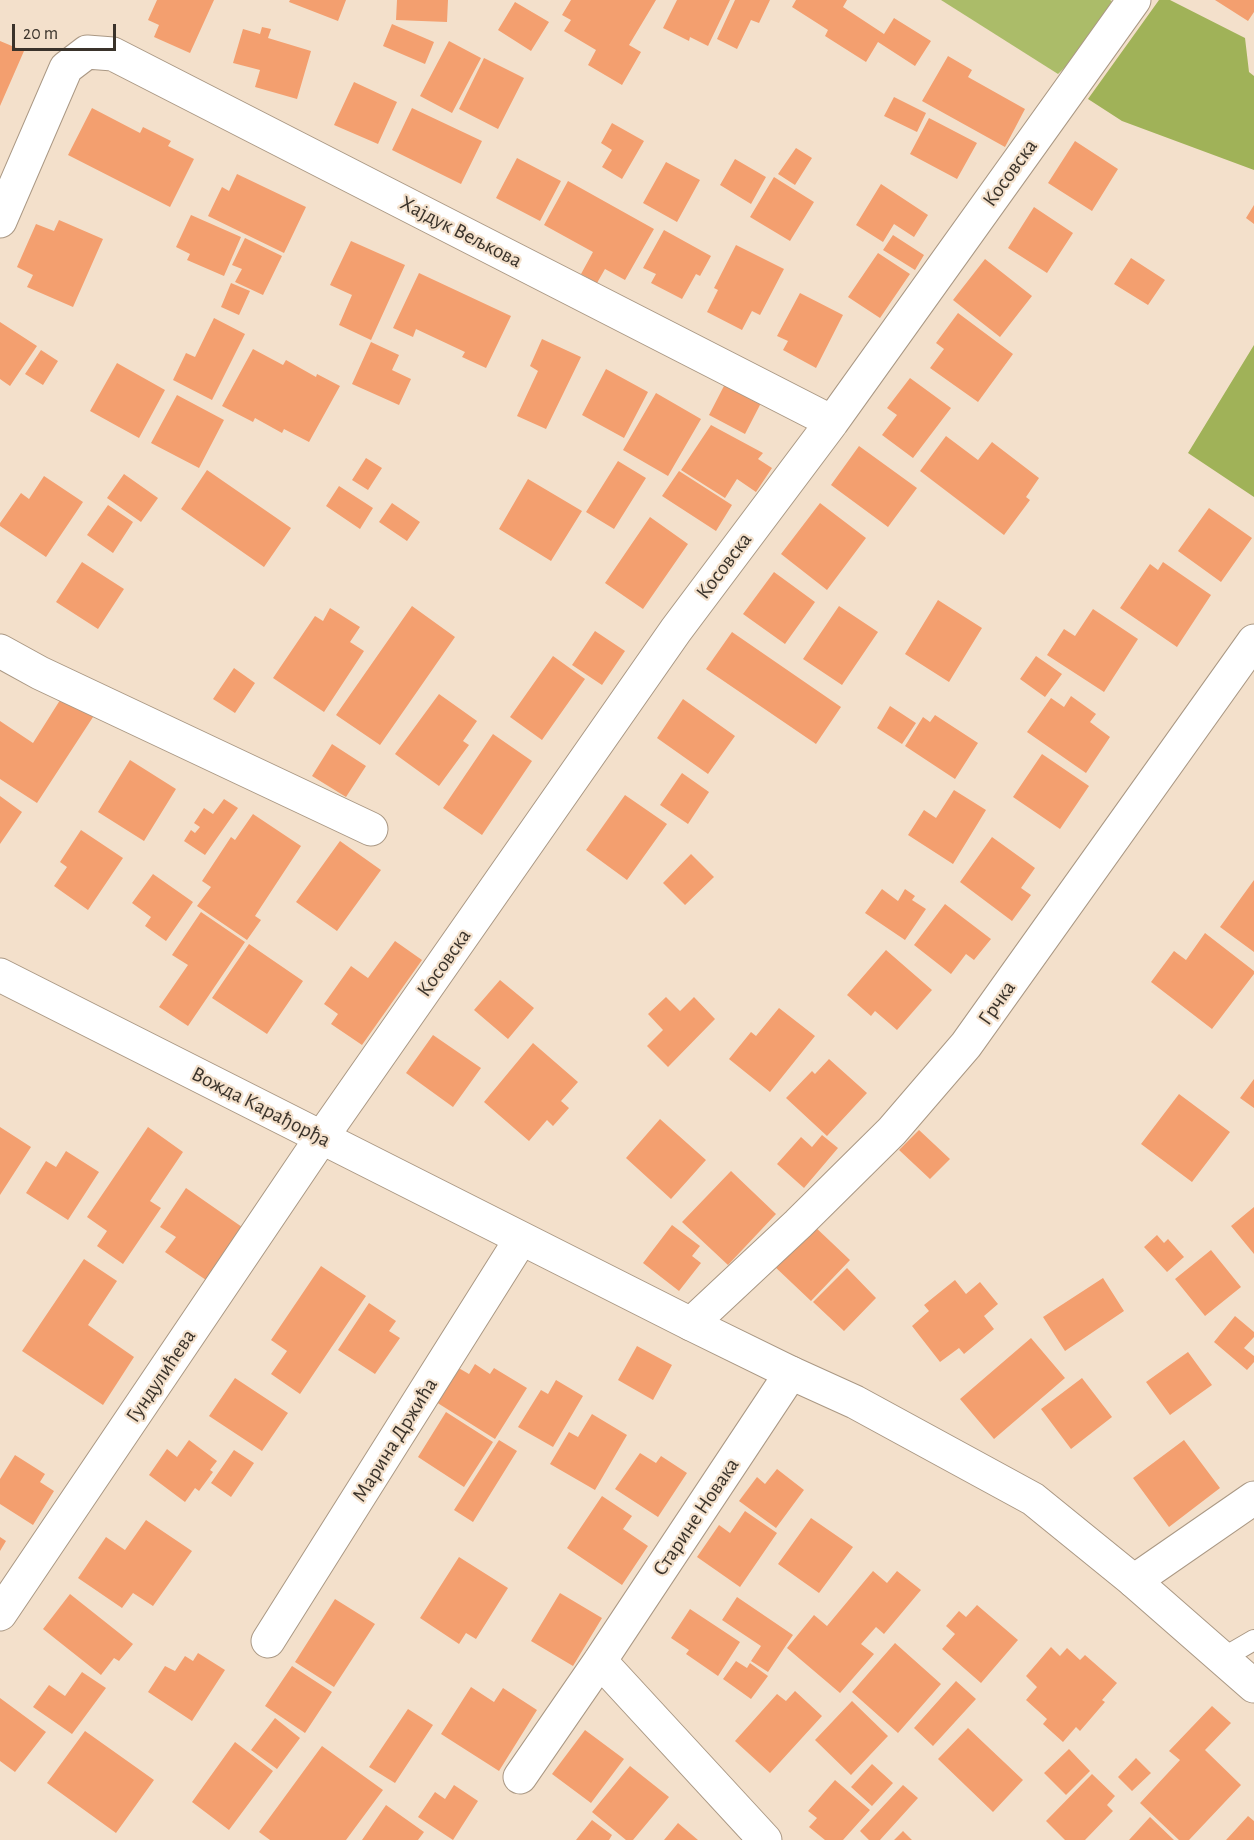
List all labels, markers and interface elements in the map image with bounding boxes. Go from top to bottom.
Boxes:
scale bar [15,12,118,50]
text: 20 m [23,25,58,43]
street label: Косовска [977,134,1043,212]
street label: Хајдук Вељкова [396,191,526,273]
street label: Косовска [691,528,757,604]
street label: Косовска [412,924,476,1002]
street label: Грчка [973,976,1021,1030]
street label: Вожда Карађорђа [187,1061,335,1153]
street label: Гундулићева [121,1325,201,1427]
street label: Марина Држића [347,1373,443,1507]
street label: Старине Новака [647,1453,745,1581]

